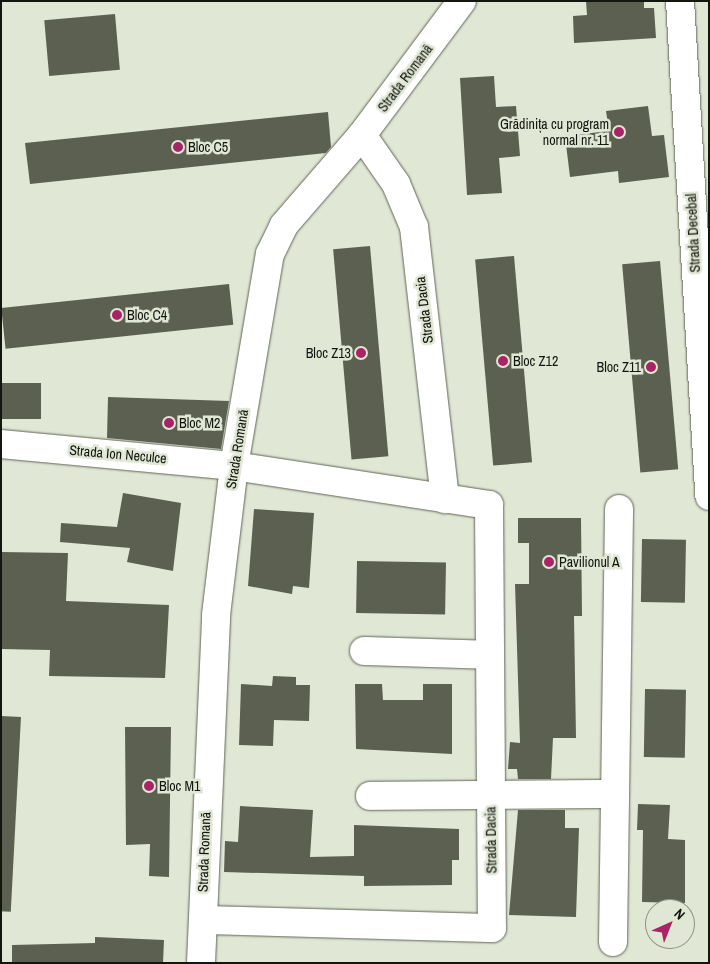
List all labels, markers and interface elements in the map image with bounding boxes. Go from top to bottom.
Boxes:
street label: Strada Romană [374,41,436,115]
place label: Grădinița cu program normal nr. 11 [500,116,609,148]
marker: Grădinița cu program normal nr. 11 [613,126,625,138]
place label: Bloc C5 [188,139,228,155]
marker: Bloc C5 [172,141,184,153]
street label: Strada Decebal [683,193,703,273]
street label: Strada Dacia [412,276,436,344]
place label: Bloc C4 [127,307,167,323]
marker: Bloc C4 [111,309,123,321]
place label: Bloc Z13 [306,345,351,361]
marker: Bloc Z13 [355,347,367,359]
place label: Bloc Z12 [513,353,558,369]
marker: Bloc Z12 [497,355,509,367]
place label: Bloc Z11 [597,359,641,375]
marker: Bloc Z11 [645,361,657,373]
street label: Strada Romană [222,408,252,490]
place label: Bloc M2 [179,415,220,431]
marker: Bloc M2 [163,417,175,429]
street label: Strada Ion Neculce [69,441,167,467]
place label: Pavilionul A [559,554,620,570]
marker: Pavilionul A [543,556,555,568]
place label: Bloc M1 [159,778,200,794]
marker: Bloc M1 [143,780,155,792]
street label: Strada Dacia [482,806,500,874]
street label: Strada Romană [194,812,214,892]
north arrow [645,899,695,949]
text: N [670,905,689,923]

